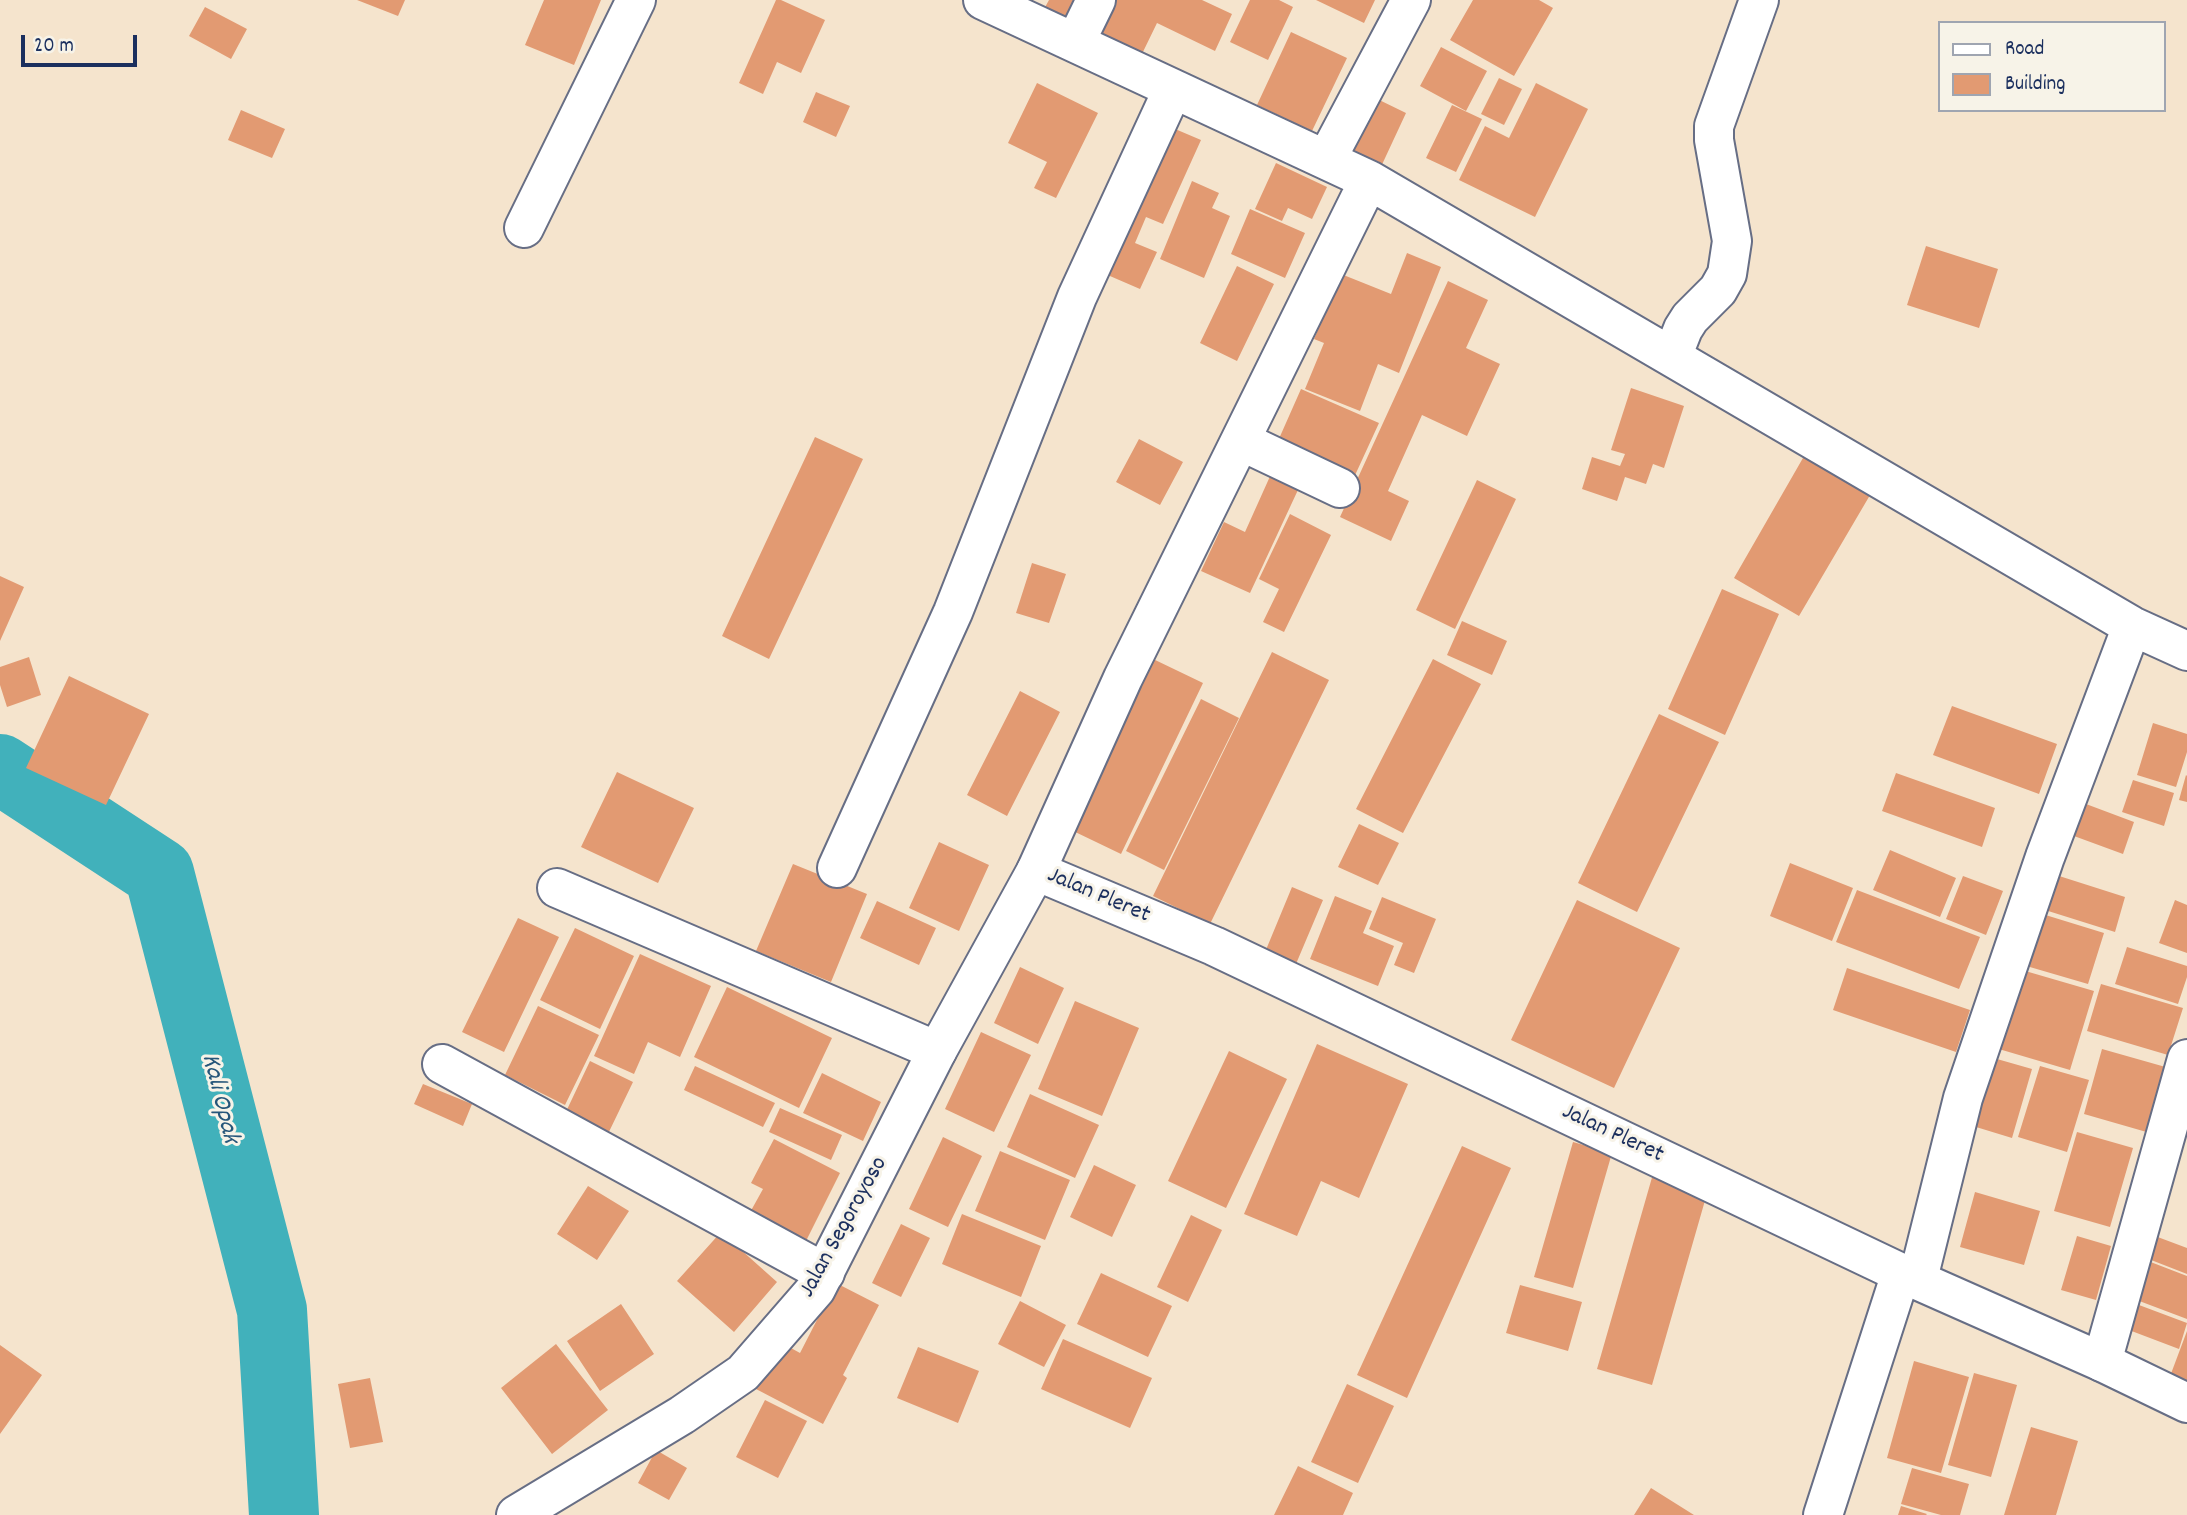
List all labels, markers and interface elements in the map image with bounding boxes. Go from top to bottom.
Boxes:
scale bar [24,21,140,65]
legend [1938,21,2166,112]
text: 20 m [34,32,74,62]
text: Road [2005,35,2044,65]
text: Building [2005,70,2065,100]
street label: Jalan Pleret [1042,862,1154,932]
water label: Kali Opak [192,1051,244,1147]
street label: Jalan Pleret [1557,1099,1667,1171]
street label: Jalan Segoroyoso [794,1153,896,1303]

